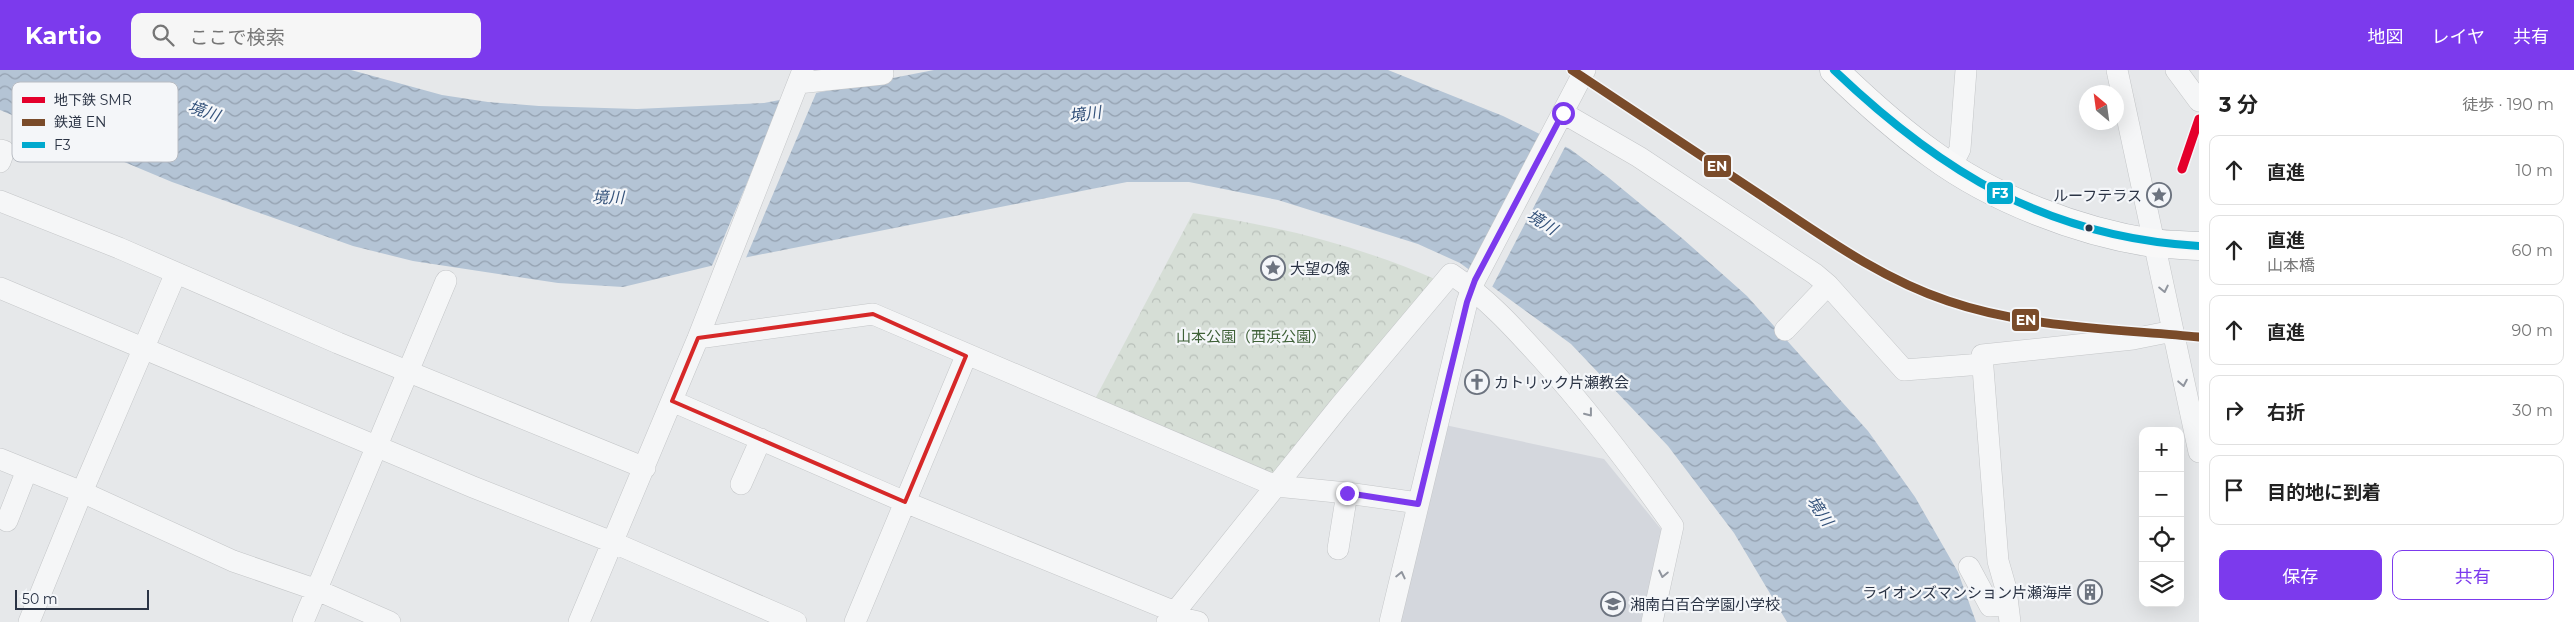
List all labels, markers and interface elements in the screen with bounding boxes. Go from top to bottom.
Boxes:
search box [131,13,481,58]
text: Kartio [25,21,101,50]
icon: search [149,21,177,49]
text: ここで検索 [189,26,284,49]
text: 地図 [2368,26,2404,48]
text: レイヤ [2432,26,2485,48]
text: 共有 [2513,26,2549,48]
legend [12,82,178,162]
north arrow [2079,85,2124,130]
text: 地下鉄 SMR [54,91,132,109]
text: 3 分 [2219,92,2258,117]
text: 徒歩 · 190 m [2462,95,2554,114]
water label: 境川 [186,97,224,126]
water label: 境川 [1068,102,1104,125]
route start [1552,102,1575,125]
text: 鉄道 EN [54,113,106,131]
text: F3 [54,136,71,154]
line badge: EN [1703,154,1732,178]
icon: ahead [2220,156,2248,184]
text: EN [1707,157,1727,175]
text: 直進 [2267,161,2305,184]
text: 10 m [2515,161,2553,180]
line badge: F3 [1986,181,2014,205]
place icon: ルーフテラス [2146,182,2172,208]
text: F3 [1991,184,2009,202]
place label: ルーフテラス [2053,186,2142,205]
water label: 境川 [592,188,626,207]
water label: 境川 [1523,205,1562,240]
unlabelled marker [2084,223,2094,233]
text: 直進 [2267,229,2305,252]
icon: ahead [2220,236,2248,264]
text: 60 m [2511,241,2553,260]
place icon: 大望の像 [1260,255,1286,281]
text: 山本橋 [2267,256,2315,275]
place label: 大望の像 [1290,259,1350,278]
one-way arrow [2158,285,2169,293]
line badge: EN [2011,308,2040,332]
text: EN [2016,311,2036,329]
icon: ahead [2220,316,2248,344]
text: 直進 [2267,321,2305,344]
text: 90 m [2511,321,2553,340]
park label: 山本公園（西浜公園） [1176,327,1326,346]
church icon: カトリック片瀬教会 [1464,369,1490,395]
place label: カトリック片瀬教会 [1494,373,1629,392]
one-way arrow [2177,378,2188,387]
icon: right [2220,396,2248,424]
text: 右折 [2267,401,2305,424]
text: 30 m [2512,401,2553,420]
one-way arrow [1584,407,1592,416]
map controls [2139,427,2184,607]
button: + [2139,427,2184,472]
button: − [2139,472,2184,517]
icon: arrive [2220,476,2248,504]
text: 目的地に到着 [2267,481,2381,504]
route end [1336,482,1359,505]
water label: 境川 [1803,492,1838,531]
button: locate [2139,517,2184,562]
button: 保存 [2219,550,2382,600]
button: 共有 [2392,550,2554,600]
button: layers [2139,562,2184,607]
one-way arrow [1658,569,1669,578]
one-way arrow [1395,570,1406,579]
building icon: ライオンズマンション片瀬海岸 [2077,579,2103,605]
place label: ライオンズマンション片瀬海岸 [1862,583,2072,602]
scale bar [15,587,149,610]
text: 50 m [22,590,58,608]
school or university icon: 湘南白百合学園小学校 [1600,591,1626,617]
place label: 湘南白百合学園小学校 [1630,595,1780,614]

